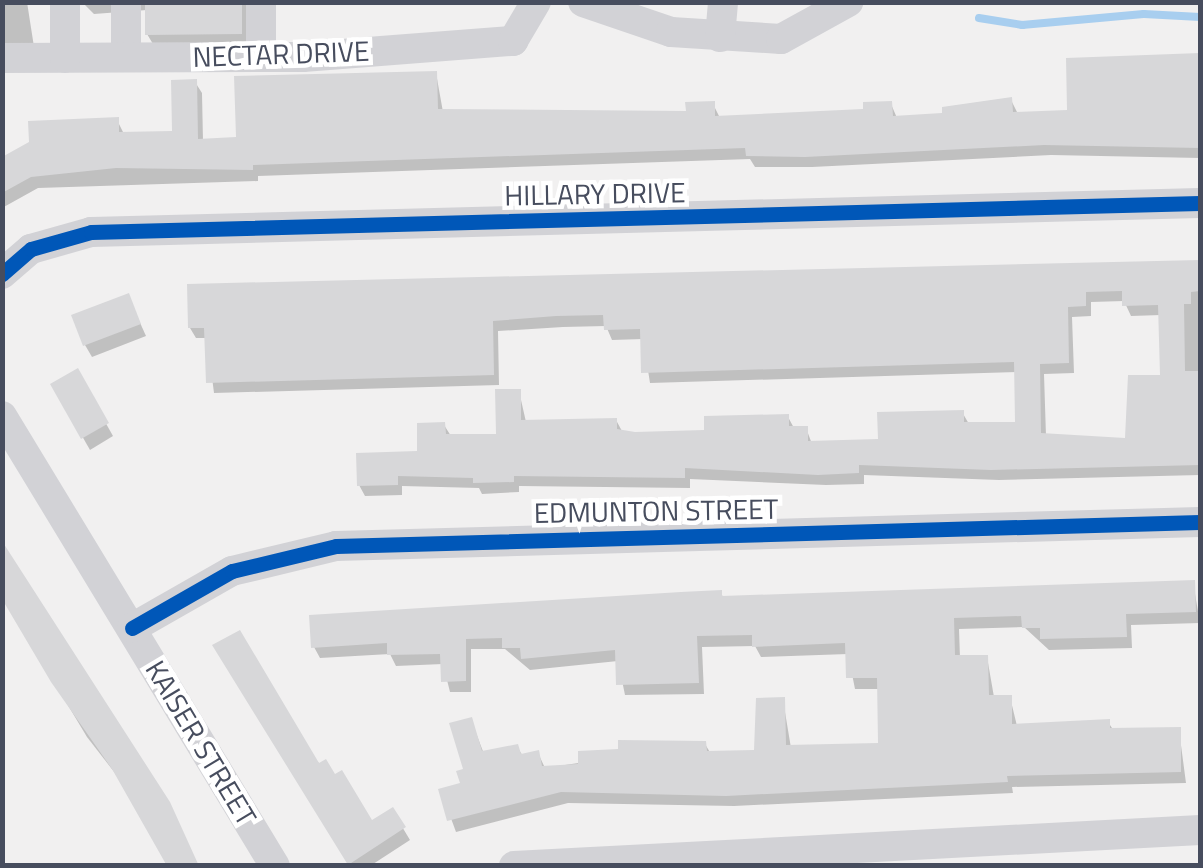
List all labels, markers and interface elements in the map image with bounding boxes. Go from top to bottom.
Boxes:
street label: NECTAR DRIVE [192,34,370,74]
street label: HILLARY DRIVE [504,176,686,212]
street label: EDMUNTON STREET [533,492,779,530]
street label: KAISER STREET [139,654,263,832]

